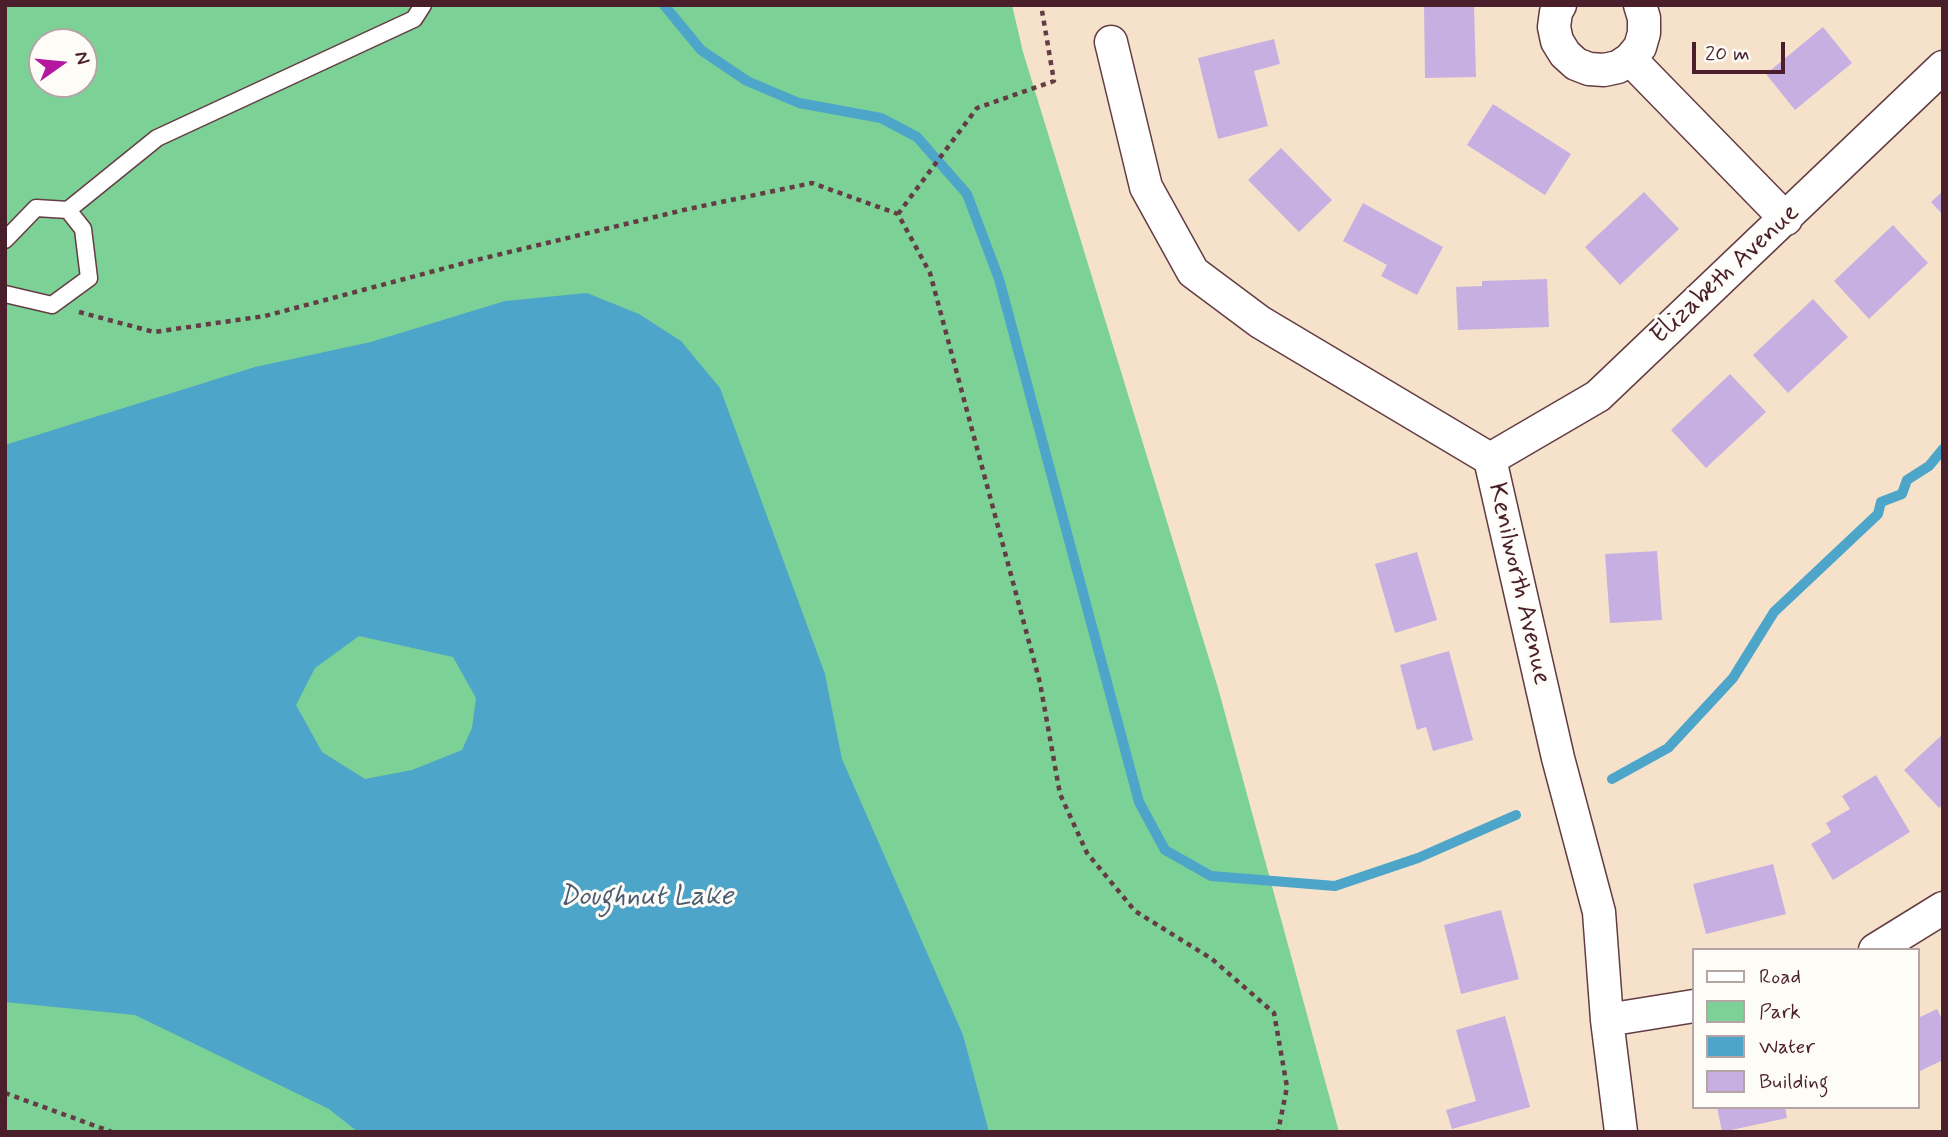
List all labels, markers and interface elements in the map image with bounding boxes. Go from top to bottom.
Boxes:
north arrow [28,28,98,98]
scale bar [1696,28,1789,72]
text: 20 m [1705,40,1750,68]
text: N [68,49,96,67]
street label: Elizabeth Avenue [1645,198,1807,352]
street label: Kenilworth Avenue [1480,480,1556,688]
water label: Doughnut Lake [559,881,733,915]
legend [1692,948,1920,1109]
text: Road [1759,963,1801,991]
text: Park [1759,998,1801,1026]
text: Water [1759,1033,1815,1061]
text: Building [1759,1068,1829,1096]

